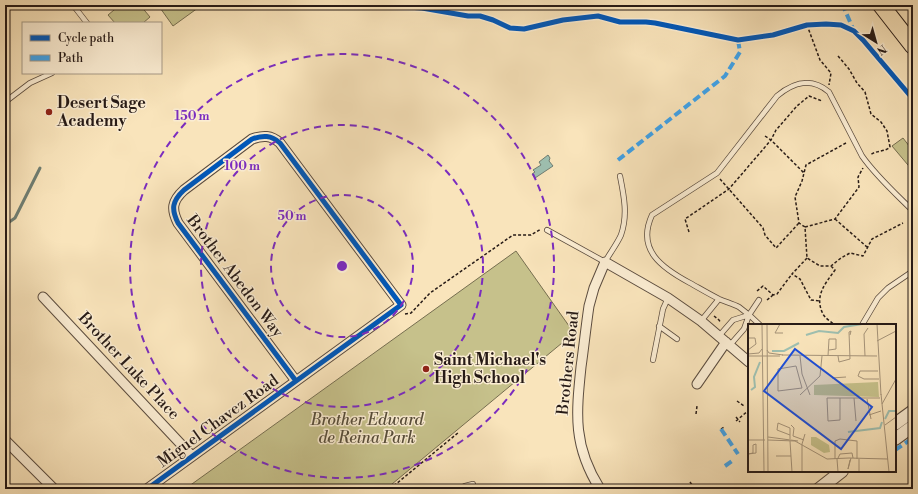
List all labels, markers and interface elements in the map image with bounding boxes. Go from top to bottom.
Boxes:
legend [22,22,162,74]
north arrow [856,22,896,62]
text: Cycle path [58,31,114,46]
text: N [873,41,889,58]
text: Path [58,51,83,66]
place label: Desert Sage Academy [56,93,146,131]
marker: Desert Sage Academy [44,107,54,117]
text: 150 m [175,109,209,124]
text: 100 m [224,159,260,174]
text: 50 m [277,209,307,224]
street label: Brother Abedon Way [182,210,288,342]
centre of rings [335,259,349,273]
street label: Brother Luke Place [73,307,184,424]
street label: Brothers Road [552,310,583,417]
inset map [748,324,896,472]
place label: Saint Michael's High School [434,350,546,388]
marker: Saint Michael's High School [421,364,431,374]
street label: Miguel Chavez Road [153,370,283,472]
park label: Brother Edward de Reina Park [309,410,425,448]

